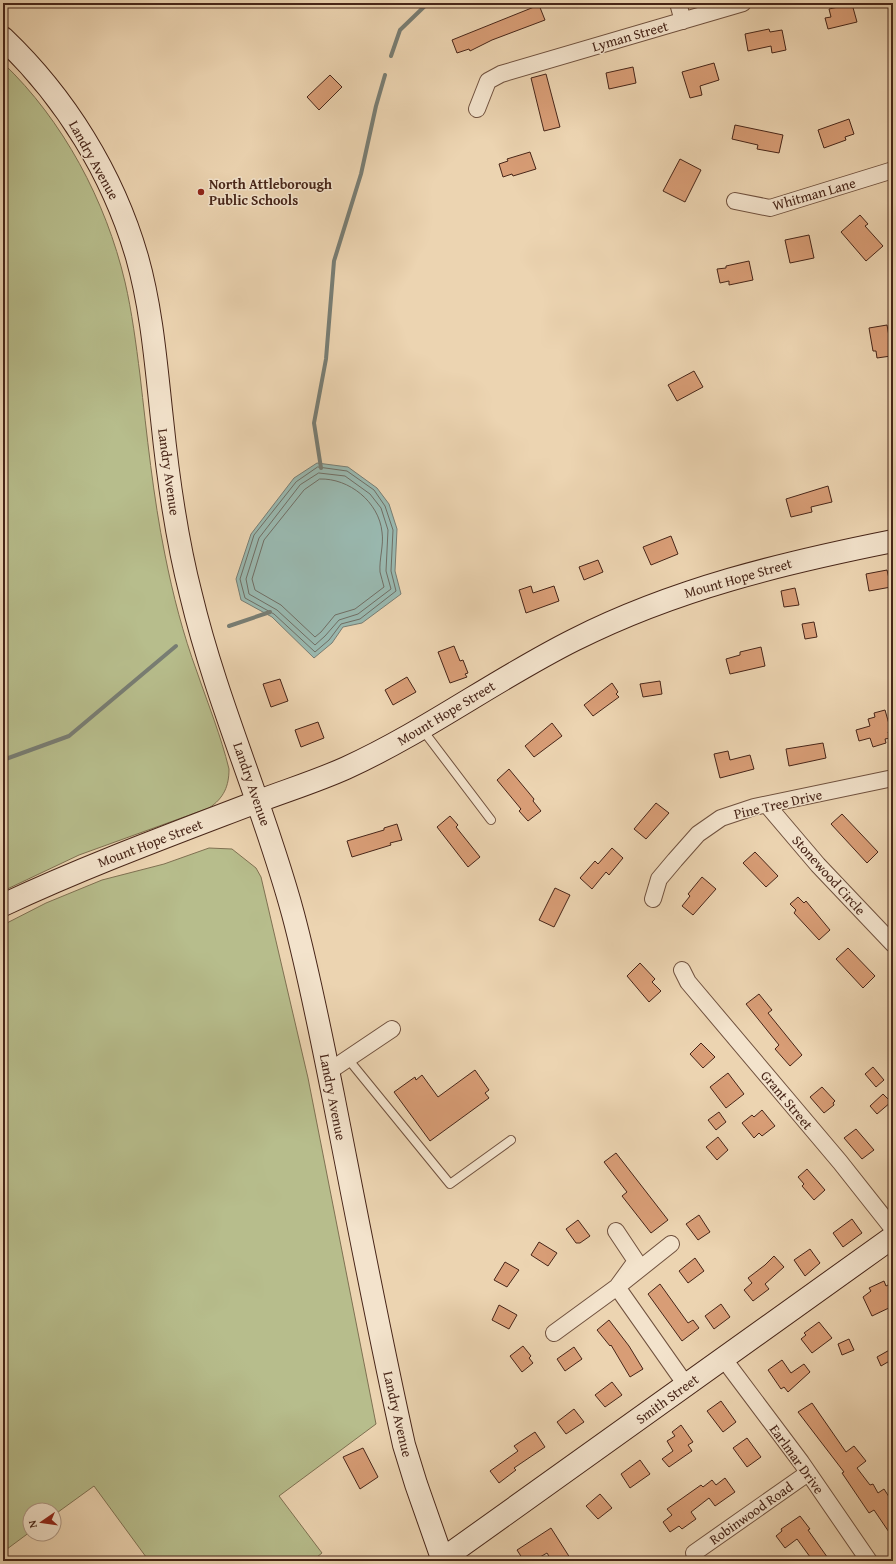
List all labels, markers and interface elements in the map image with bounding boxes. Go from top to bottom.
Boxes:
street label: Lyman Street [590,16,670,56]
street label: Landry Avenue [64,117,124,204]
street label: Whitman Lane [770,172,858,215]
place label: North Attleborough Public Schools [209,174,333,210]
marker: North Attleborough Public Schools [196,187,206,197]
street label: Landry Avenue [153,427,185,517]
street label: Mount Hope Street [682,553,794,603]
street label: Mount Hope Street [393,676,499,750]
street label: Landry Avenue [228,739,276,829]
street label: Pine Tree Drive [732,784,825,824]
street label: Mount Hope Street [95,814,206,872]
street label: Stonewood Circle [788,831,871,920]
street label: Landry Avenue [315,1052,351,1142]
street label: Grant Street [756,1066,818,1134]
street label: Landry Avenue [378,1369,418,1459]
street label: Smith Street [631,1369,703,1429]
street label: Earlmar Drive [765,1420,829,1498]
street label: Robinwood Road [705,1476,797,1549]
north arrow [22,1502,62,1542]
text: N [23,1518,41,1530]

